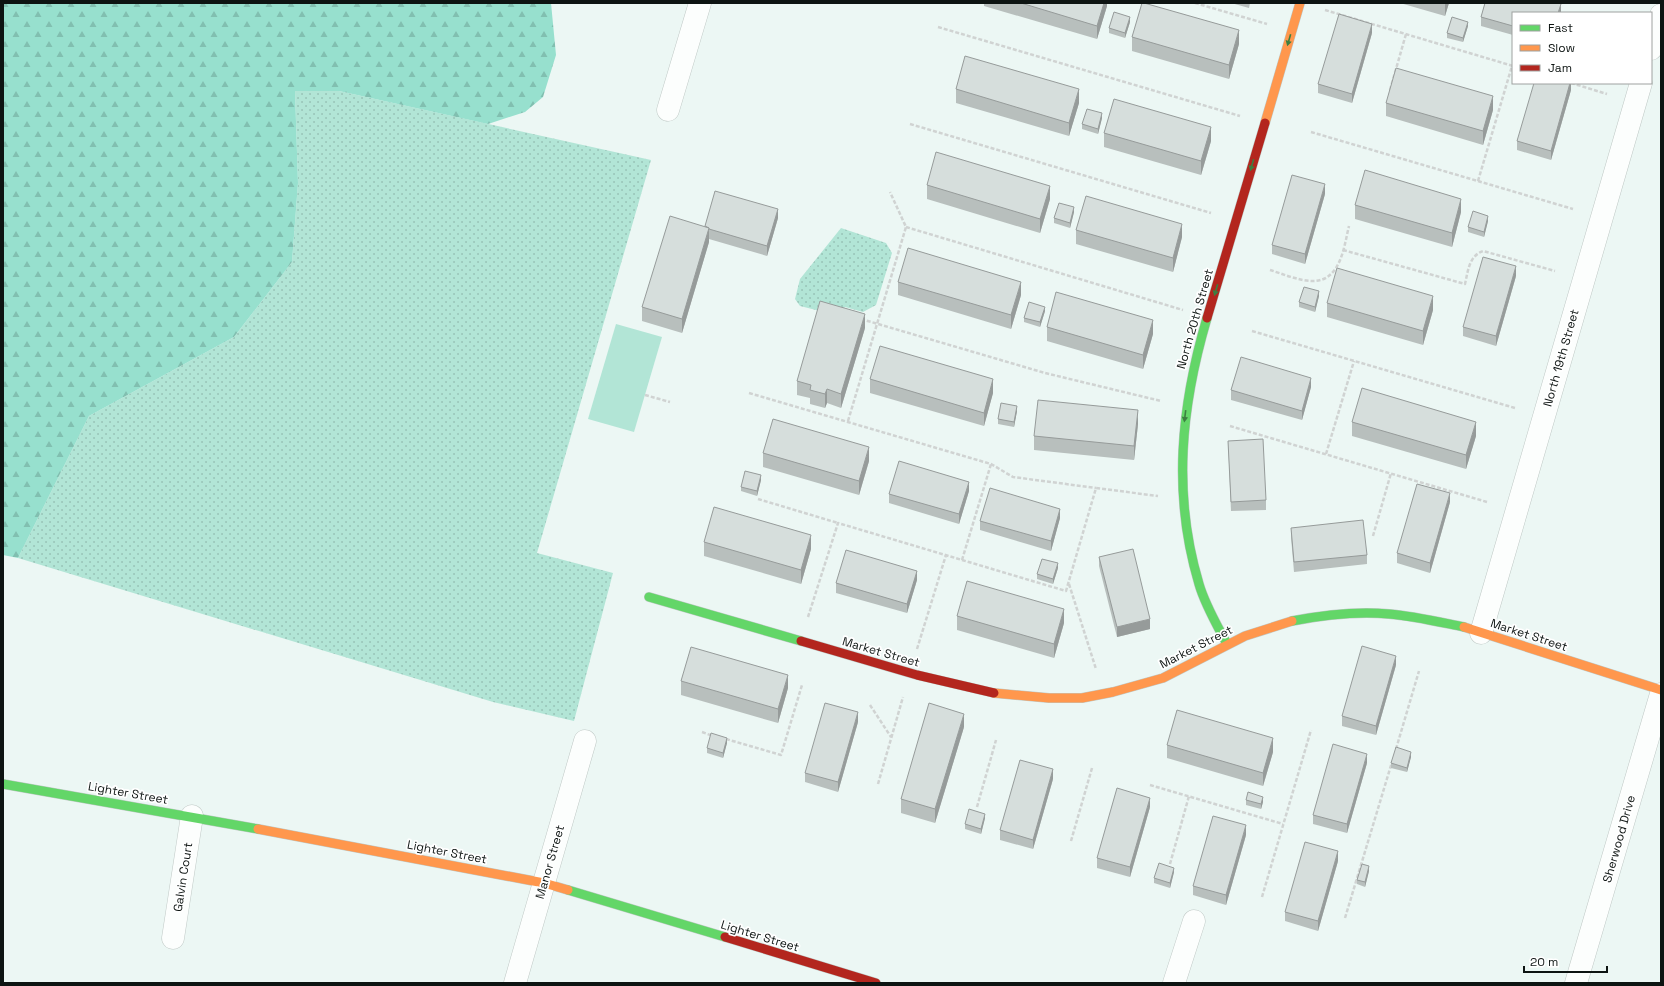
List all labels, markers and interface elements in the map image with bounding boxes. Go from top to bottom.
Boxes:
legend [1512,12,1652,84]
text: Fast [1548,20,1573,36]
one-way arrow [1286,35,1292,47]
text: Slow [1548,40,1575,56]
text: Jam [1548,60,1572,76]
one-way arrow [1249,159,1255,171]
street label: North 20th Street [1173,267,1217,371]
one-way arrow [1213,284,1219,296]
street label: North 19th Street [1539,307,1583,409]
one-way arrow [1182,410,1188,422]
street label: Market Street [1488,615,1570,655]
street label: Market Street [1157,622,1235,672]
street label: Market Street [840,633,922,671]
street label: Lighter Street [87,778,169,808]
street label: Sherwood Drive [1599,793,1639,885]
street label: Manor Street [532,823,568,901]
street label: Lighter Street [406,836,488,868]
street label: Galvin Court [170,841,196,913]
street label: Lighter Street [719,916,801,956]
scale bar [1524,948,1607,974]
text: 20 m [1530,954,1558,970]

